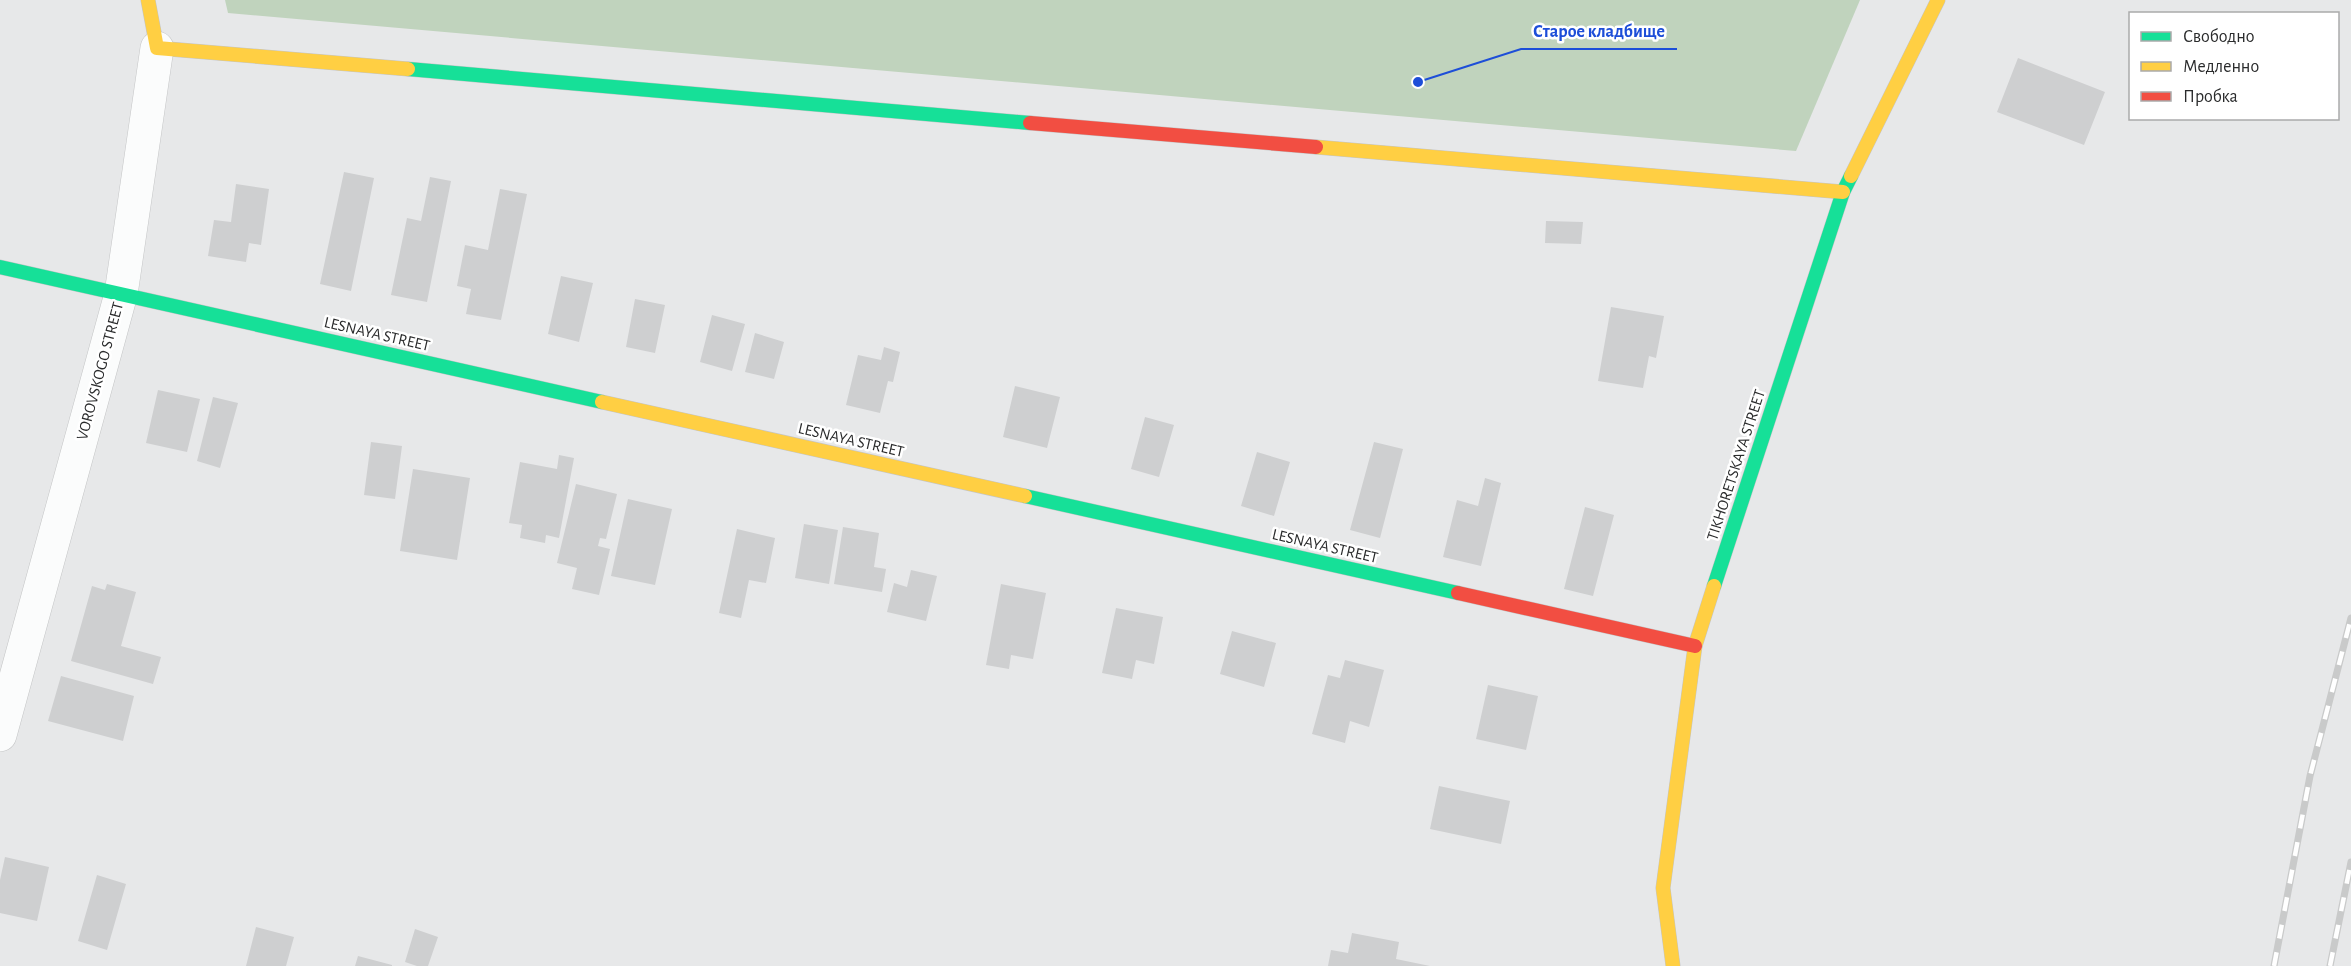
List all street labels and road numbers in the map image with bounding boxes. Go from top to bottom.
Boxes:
street label: VOROVSKOGO STREET [74,300,126,442]
street label: LESNAYA STREET [322,314,432,354]
street label: TIKHORETSKAYA STREET [1704,387,1768,542]
street label: LESNAYA STREET [796,420,906,460]
street label: LESNAYA STREET [1270,526,1380,566]

